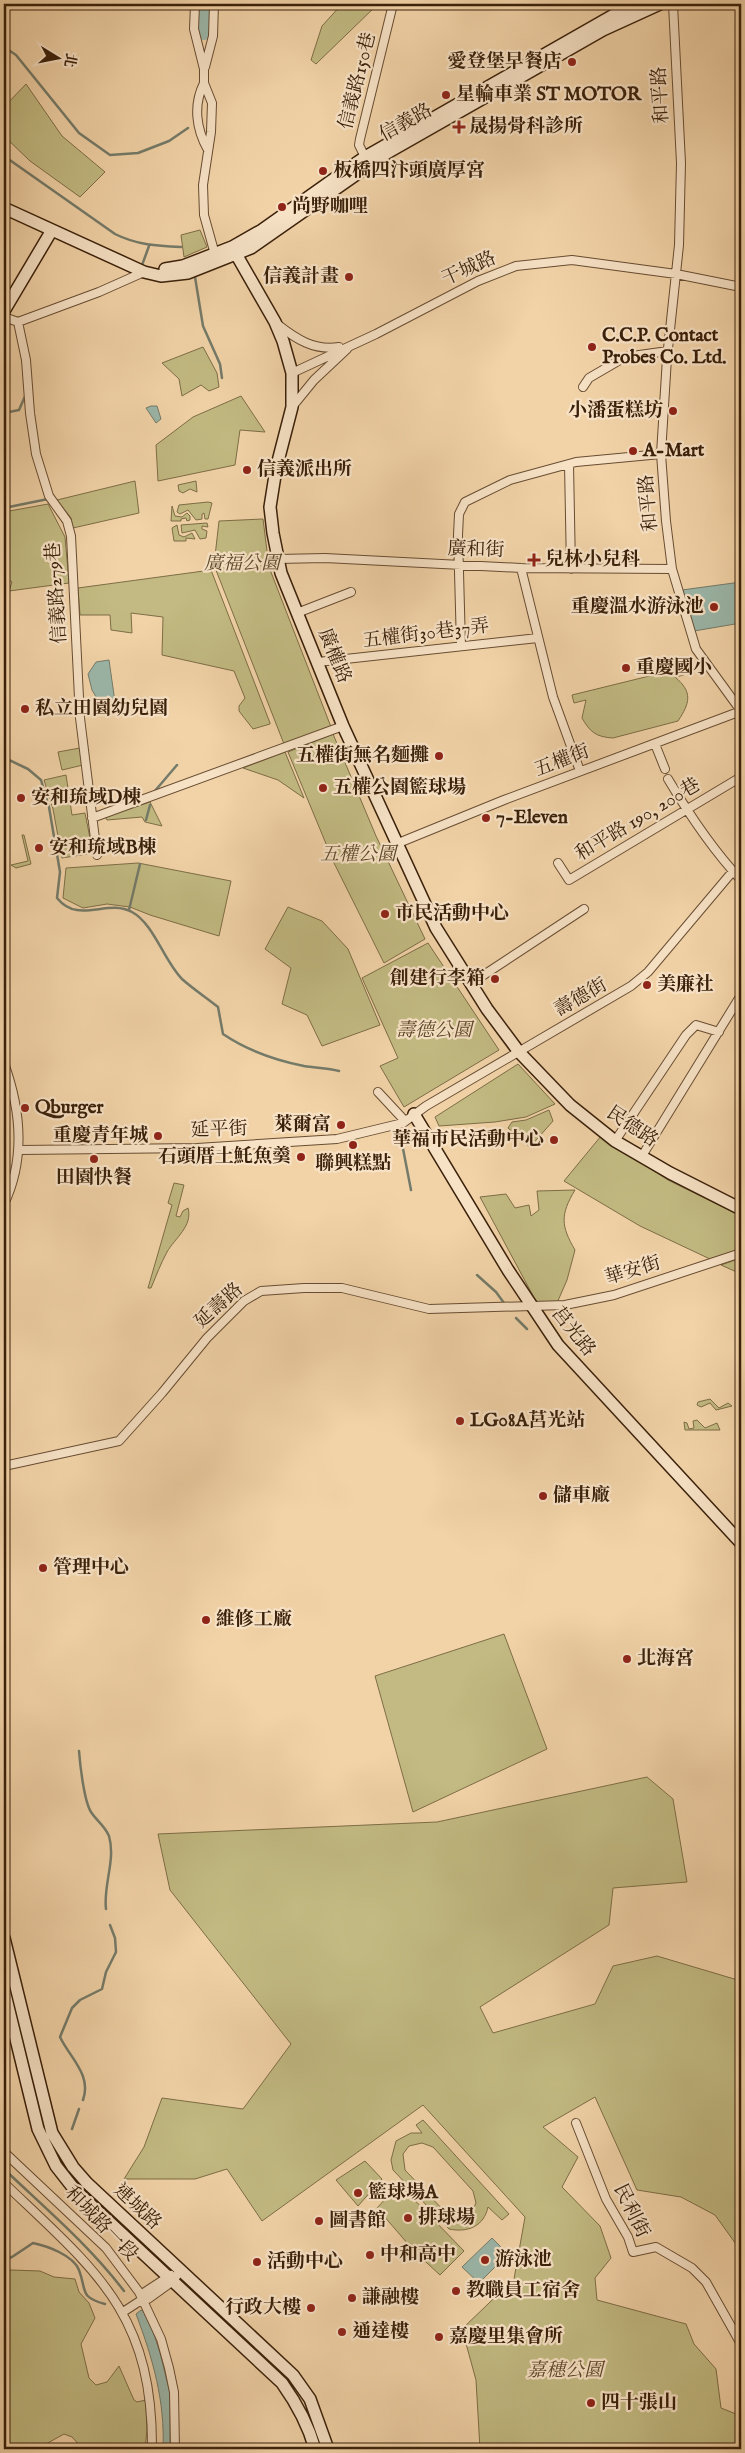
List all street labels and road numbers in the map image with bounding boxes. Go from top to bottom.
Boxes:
street label: 信義路150巷 [334,30,382,132]
street label: 和平路 [648,66,674,124]
street label: 信義路 [375,99,437,147]
street label: 干城路 [438,246,500,292]
street label: 和平路 [635,474,663,532]
street label: 廣和街 [447,537,505,563]
street label: 信義路279巷 [41,541,73,645]
street label: 五權街30巷37弄 [361,614,491,654]
street label: 廣權路 [312,625,356,687]
street label: 五權街 [531,740,593,782]
street label: 和平路 190, 200巷 [571,773,705,867]
street label: 壽德街 [550,973,612,1023]
street label: 民德路 [602,1101,662,1153]
street label: 延平街 [190,1117,248,1143]
street label: 華安街 [602,1251,664,1291]
street label: 延壽路 [190,1278,248,1334]
street label: 莒光路 [546,1302,600,1362]
street label: 連城路 [108,2179,166,2235]
street label: 民利街 [608,2180,654,2242]
street label: 和城路一段 [59,2181,143,2267]

